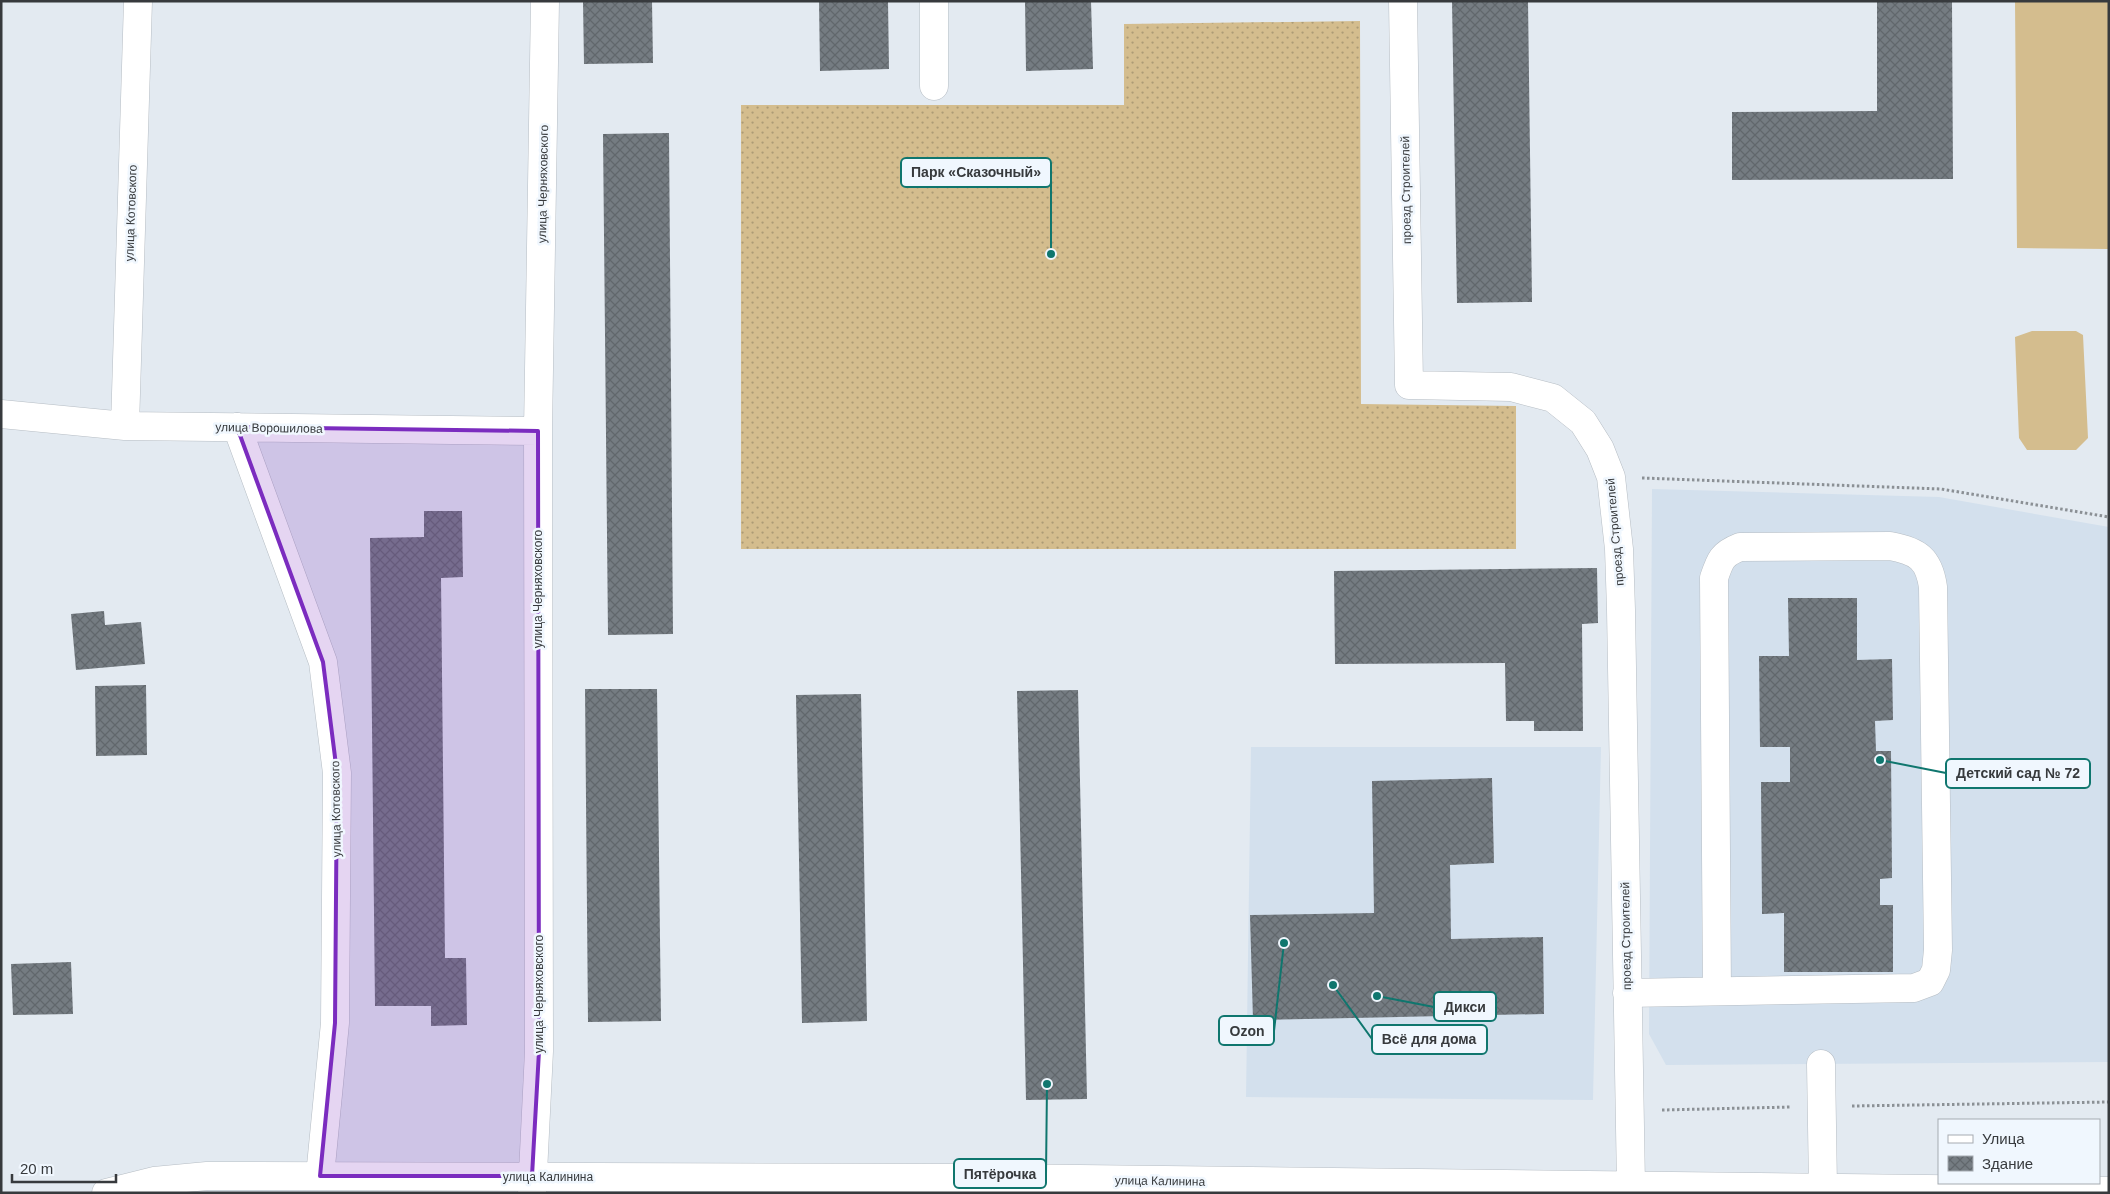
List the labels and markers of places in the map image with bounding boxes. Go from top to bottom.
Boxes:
callout: Парк «Сказочный» [901,158,1051,187]
callout: Детский сад № 72 [1946,759,2090,788]
callout: Дикси [1434,992,1496,1021]
callout: Ozon [1219,1016,1274,1045]
callout: Всё для дома [1372,1025,1487,1054]
callout: Пятёрочка [954,1159,1046,1188]

